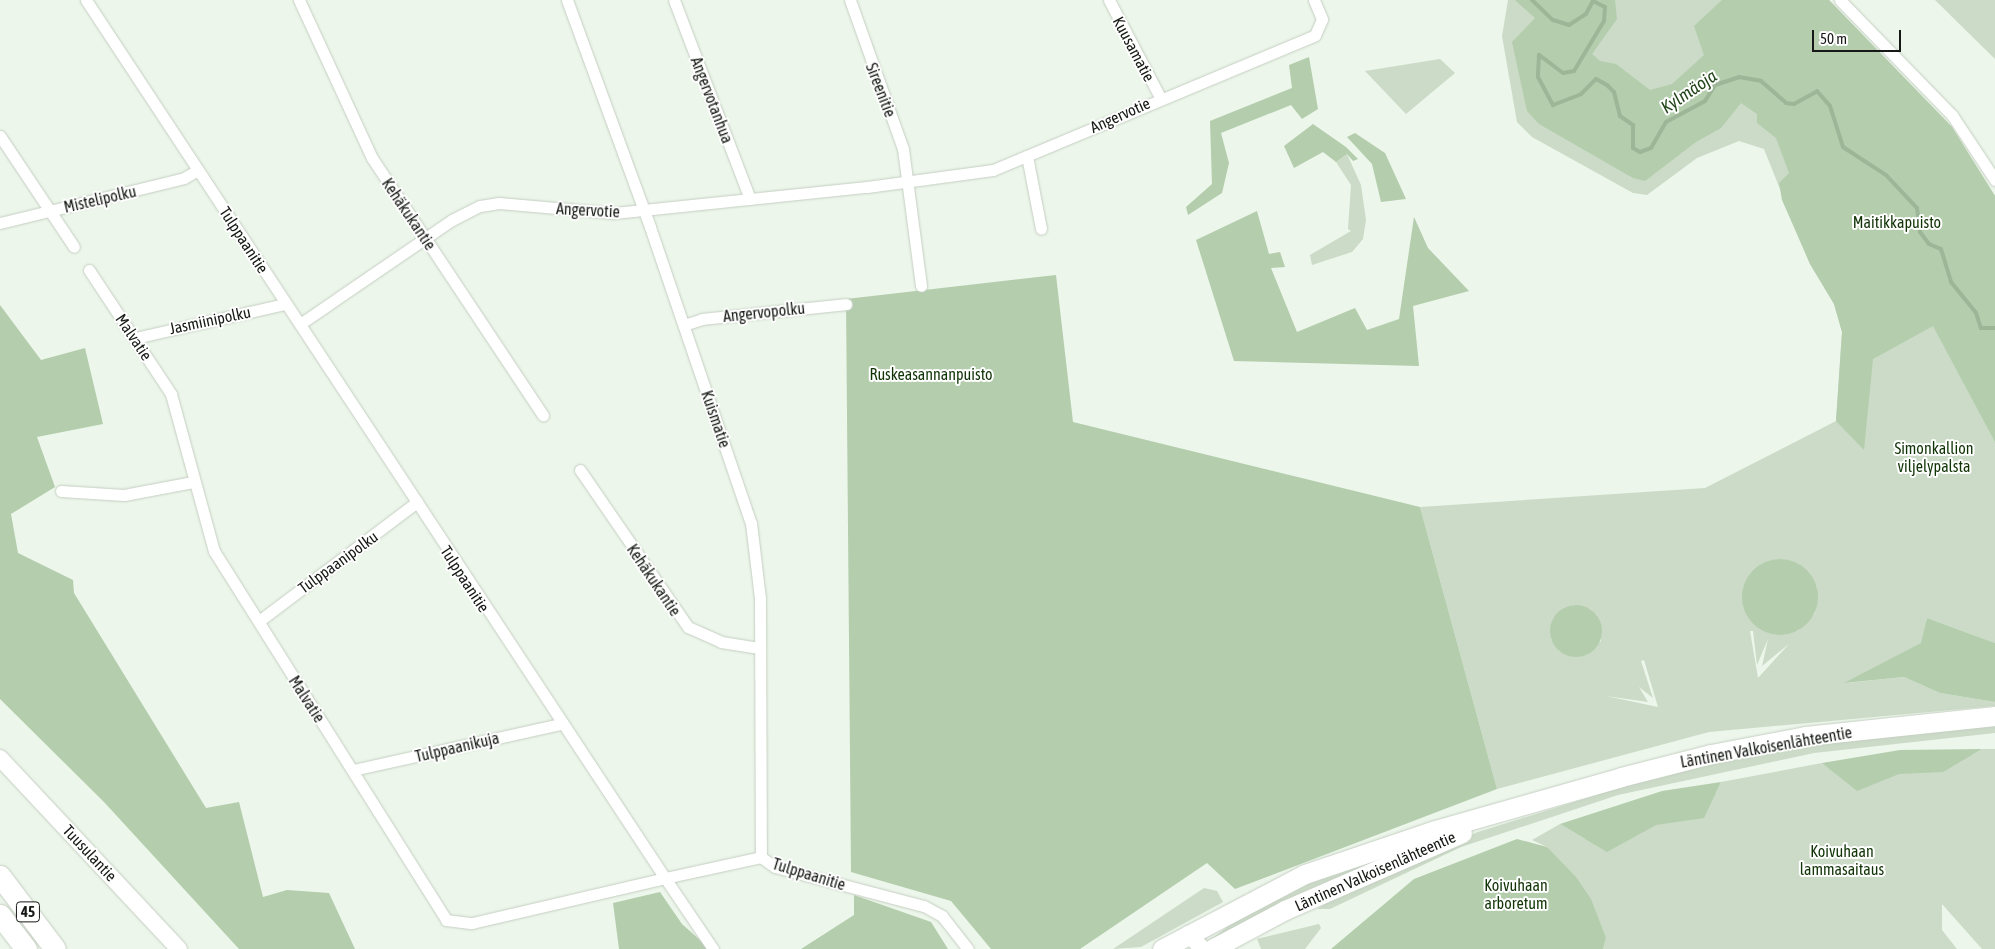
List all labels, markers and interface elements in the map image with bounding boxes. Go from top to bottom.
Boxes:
street label: Kuusamatie [1109,13,1159,85]
scale bar [1815,20,1904,52]
text: 50 m [1820,30,1847,47]
street label: Angervotanhua [687,54,737,146]
street label: Sireenitie [862,60,900,120]
water label: Kylmäoja [1657,65,1721,119]
street label: Angervotie [1087,93,1153,137]
street label: Kehäkukantie [378,174,440,254]
street label: Mistelipolku [62,181,138,217]
street label: Angervotie [556,199,620,221]
street label: Tulppaanitie [215,203,273,277]
park label: Maitikkapuisto [1853,212,1941,232]
street label: Angervopolku [722,298,806,326]
street label: Jasmiinipolku [168,302,252,338]
street label: Malvatie [112,310,156,364]
park label: Ruskeasannanpuisto [869,364,993,384]
street label: Kuismatie [697,388,735,450]
park label: Simonkallion viljelypalsta [1894,438,1974,476]
street label: Tulppaanipolku [294,527,382,597]
street label: Kehäkukantie [623,540,685,620]
street label: Tulppaanitie [436,542,494,616]
street label: Malvatie [285,672,329,726]
street label: Läntinen Valkoisenlähteentie [1679,722,1853,772]
street label: Tulppaanikuja [413,728,501,766]
street label: Tuusulantie [59,821,121,885]
street label: Läntinen Valkoisenlähteentie [1292,827,1458,915]
park label: Koivuhaan lammasaitaus [1800,841,1884,879]
street label: Tulppaanitie [770,854,848,894]
park label: Koivuhaan arboretum [1484,875,1548,913]
road number: 45 [15,900,40,924]

